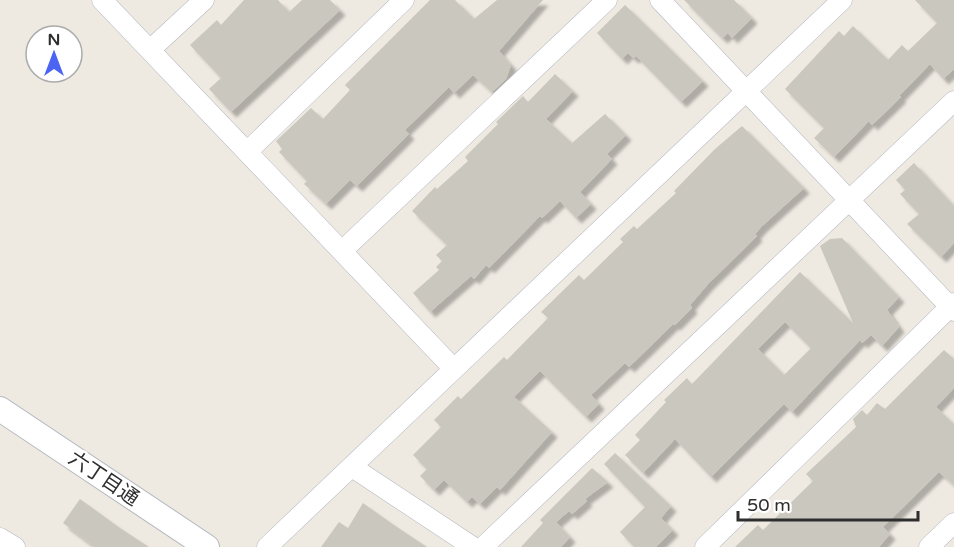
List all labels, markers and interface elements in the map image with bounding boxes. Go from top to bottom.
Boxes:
north arrow [24,24,84,84]
text: N [48,30,60,50]
street label: 六丁目通 [64,447,143,511]
scale bar [738,484,918,522]
text: 50 m [747,494,791,516]

